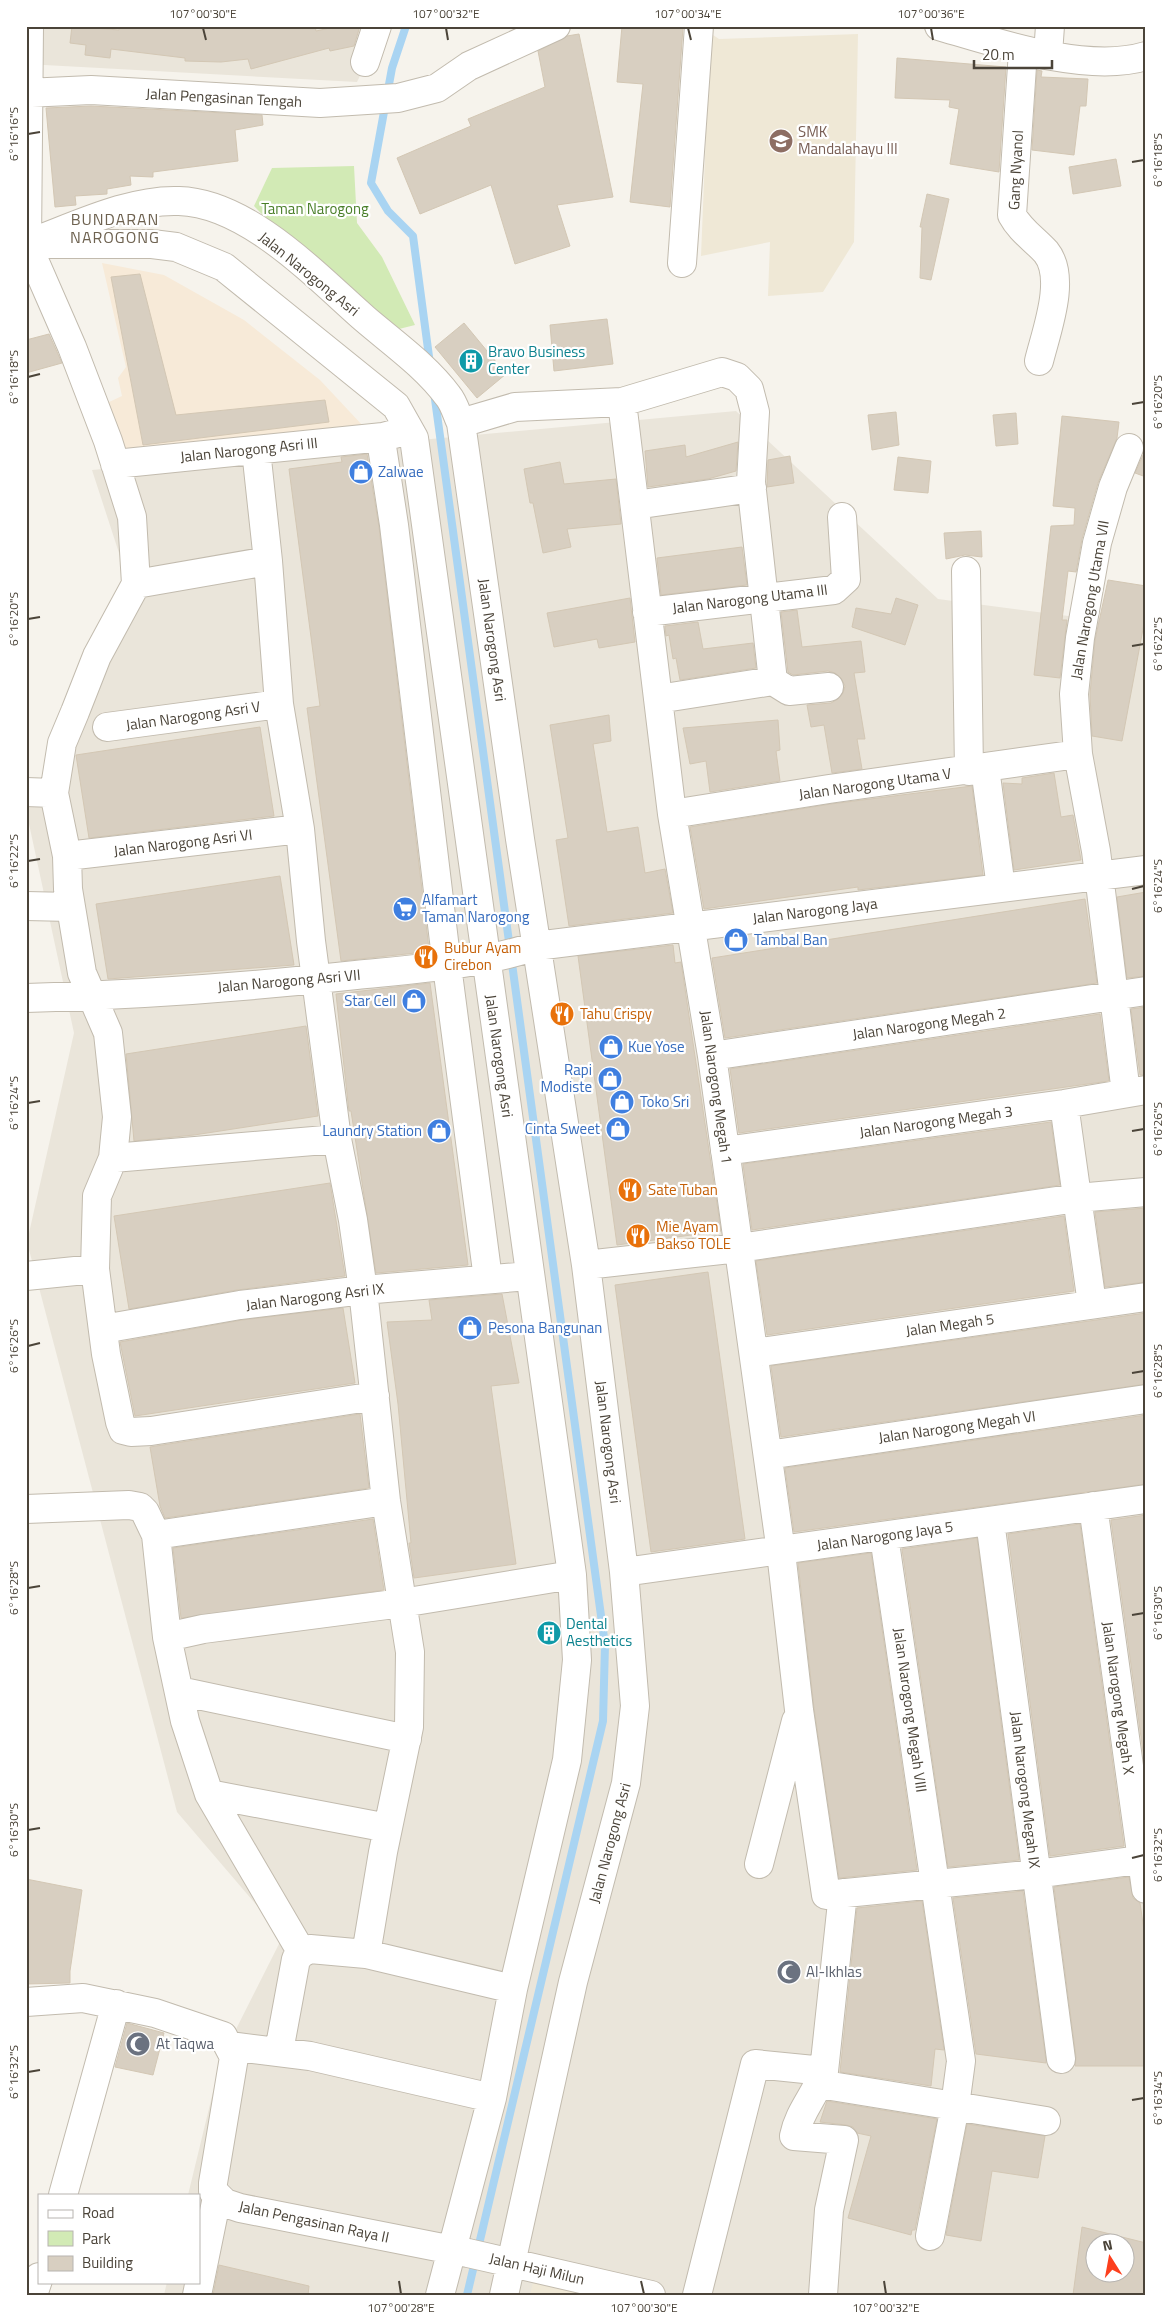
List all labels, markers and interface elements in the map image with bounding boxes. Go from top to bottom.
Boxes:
text: 107°00'30"E [169,4,237,23]
text: 107°00'32"E [412,4,480,23]
text: 107°00'34"E [654,4,722,23]
text: 107°00'36"E [897,4,965,23]
scale bar [974,38,1052,70]
text: 20 m [982,43,1015,66]
street label: Jalan Pengasinan Tengah [145,82,303,113]
text: 6°16'16"S [4,107,23,161]
place label: SMK Mandalahayu III [798,120,898,160]
school or university icon: SMK Mandalahayu III [768,128,794,154]
street label: Gang Nyanol [1002,129,1029,211]
text: 6°16'18"S [1148,133,1167,187]
park label: Taman Narogong [261,197,369,220]
district label: BUNDARAN NAROGONG [70,207,160,249]
street label: Jalan Narogong Asri [254,226,365,322]
place label: Bravo Business Center [488,340,585,380]
building icon: Bravo Business Center [458,348,484,374]
text: 6°16'18"S [4,350,23,404]
text: 6°16'20"S [1148,375,1167,429]
street label: Jalan Narogong Asri III [179,431,319,468]
shop icon: Zalwae [348,459,374,485]
place label: Zalwae [378,460,423,483]
street label: Jalan Narogong Utama VII [1064,518,1115,681]
street label: Jalan Narogong Asri [472,577,513,703]
street label: Jalan Narogong Utama III [671,578,829,619]
text: 6°16'20"S [4,592,23,646]
text: 6°16'22"S [1148,617,1167,671]
street label: Jalan Narogong Asri V [124,695,262,736]
street label: Jalan Narogong Utama V [797,761,953,806]
street label: Jalan Narogong Asri VI [112,823,254,862]
text: 6°16'22"S [4,834,23,888]
text: 6°16'24"S [1148,859,1167,913]
place label: Alfamart Taman Narogong [422,888,530,928]
street label: Jalan Narogong Jaya [751,891,879,930]
supermarket icon: Alfamart Taman Narogong [392,896,418,922]
shop icon: Tambal Ban [723,927,749,953]
place label: Tambal Ban [754,928,828,951]
place label: Bubur Ayam Cirebon [444,936,521,976]
restaurant icon: Bubur Ayam Cirebon [413,944,439,970]
street label: Jalan Narogong Asri VII [217,963,361,998]
shop icon: Star Cell [401,988,427,1014]
place label: Star Cell [344,989,396,1012]
street label: Jalan Narogong Asri [479,993,520,1119]
restaurant icon: Tahu Crispy [549,1001,575,1027]
street label: Jalan Narogong Megah 2 [851,1001,1007,1046]
place label: Tahu Crispy [580,1002,652,1025]
street label: Jalan Narogong Megah 1 [694,1009,739,1165]
shop icon: Kue Yose [598,1034,624,1060]
place label: Kue Yose [628,1035,685,1058]
place label: Rapi Modiste [541,1058,592,1098]
shop icon: Rapi Modiste [597,1066,623,1092]
text: 6°16'24"S [4,1076,23,1130]
shop icon: Toko Sri [609,1089,635,1115]
place label: Toko Sri [640,1090,689,1113]
street label: Jalan Narogong Megah 3 [858,1099,1014,1144]
text: 6°16'26"S [1148,1102,1167,1156]
shop icon: Cinta Sweet [605,1116,631,1142]
place label: Cinta Sweet [525,1117,601,1140]
shop icon: Laundry Station [426,1118,452,1144]
place label: Laundry Station [322,1119,422,1142]
restaurant icon: Sate Tuban [617,1177,643,1203]
place label: Sate Tuban [648,1178,718,1201]
place label: Mie Ayam Bakso TOLE [656,1215,731,1255]
restaurant icon: Mie Ayam Bakso TOLE [625,1223,651,1249]
street label: Jalan Narogong Asri IX [244,1277,386,1316]
street label: Jalan Megah 5 [904,1307,996,1342]
shop icon: Pesona Bangunan [457,1315,483,1341]
place label: Pesona Bangunan [488,1316,602,1339]
text: 6°16'26"S [4,1319,23,1373]
text: 6°16'28"S [1148,1344,1167,1398]
street label: Jalan Narogong Asri [590,1379,627,1505]
street label: Jalan Narogong Megah VI [877,1404,1037,1449]
street label: Jalan Narogong Jaya 5 [815,1515,955,1556]
text: 6°16'28"S [4,1561,23,1615]
text: 6°16'30"S [1148,1586,1167,1640]
place label: Dental Aesthetics [566,1612,632,1652]
building icon: Dental Aesthetics [536,1620,562,1646]
street label: Jalan Narogong Megah X [1096,1620,1141,1777]
street label: Jalan Narogong Megah VIII [888,1626,933,1794]
street label: Jalan Narogong Megah IX [1004,1710,1047,1870]
street label: Jalan Narogong Asri [582,1780,637,1906]
text: 6°16'30"S [4,1803,23,1857]
text: 6°16'32"S [1148,1828,1167,1882]
mosque icon: Al-Ikhlas [776,1959,802,1985]
place label: Al-Ikhlas [806,1960,862,1983]
mosque icon: At Taqwa [125,2031,151,2057]
place label: At Taqwa [156,2032,215,2055]
text: 6°16'32"S [4,2045,23,2099]
text: 6°16'34"S [1148,2071,1167,2125]
legend [38,2194,200,2284]
street label: Jalan Pengasinan Raya II [237,2194,391,2249]
text: Road [82,2201,114,2224]
text: Park [82,2227,111,2250]
north arrow [1084,2234,1134,2284]
text: N [1101,2234,1114,2256]
street label: Jalan Haji Milun [487,2246,587,2291]
text: Building [82,2251,133,2274]
text: 107°00'28"E [367,2298,435,2317]
text: 107°00'30"E [610,2298,678,2317]
text: 107°00'32"E [852,2298,920,2317]

